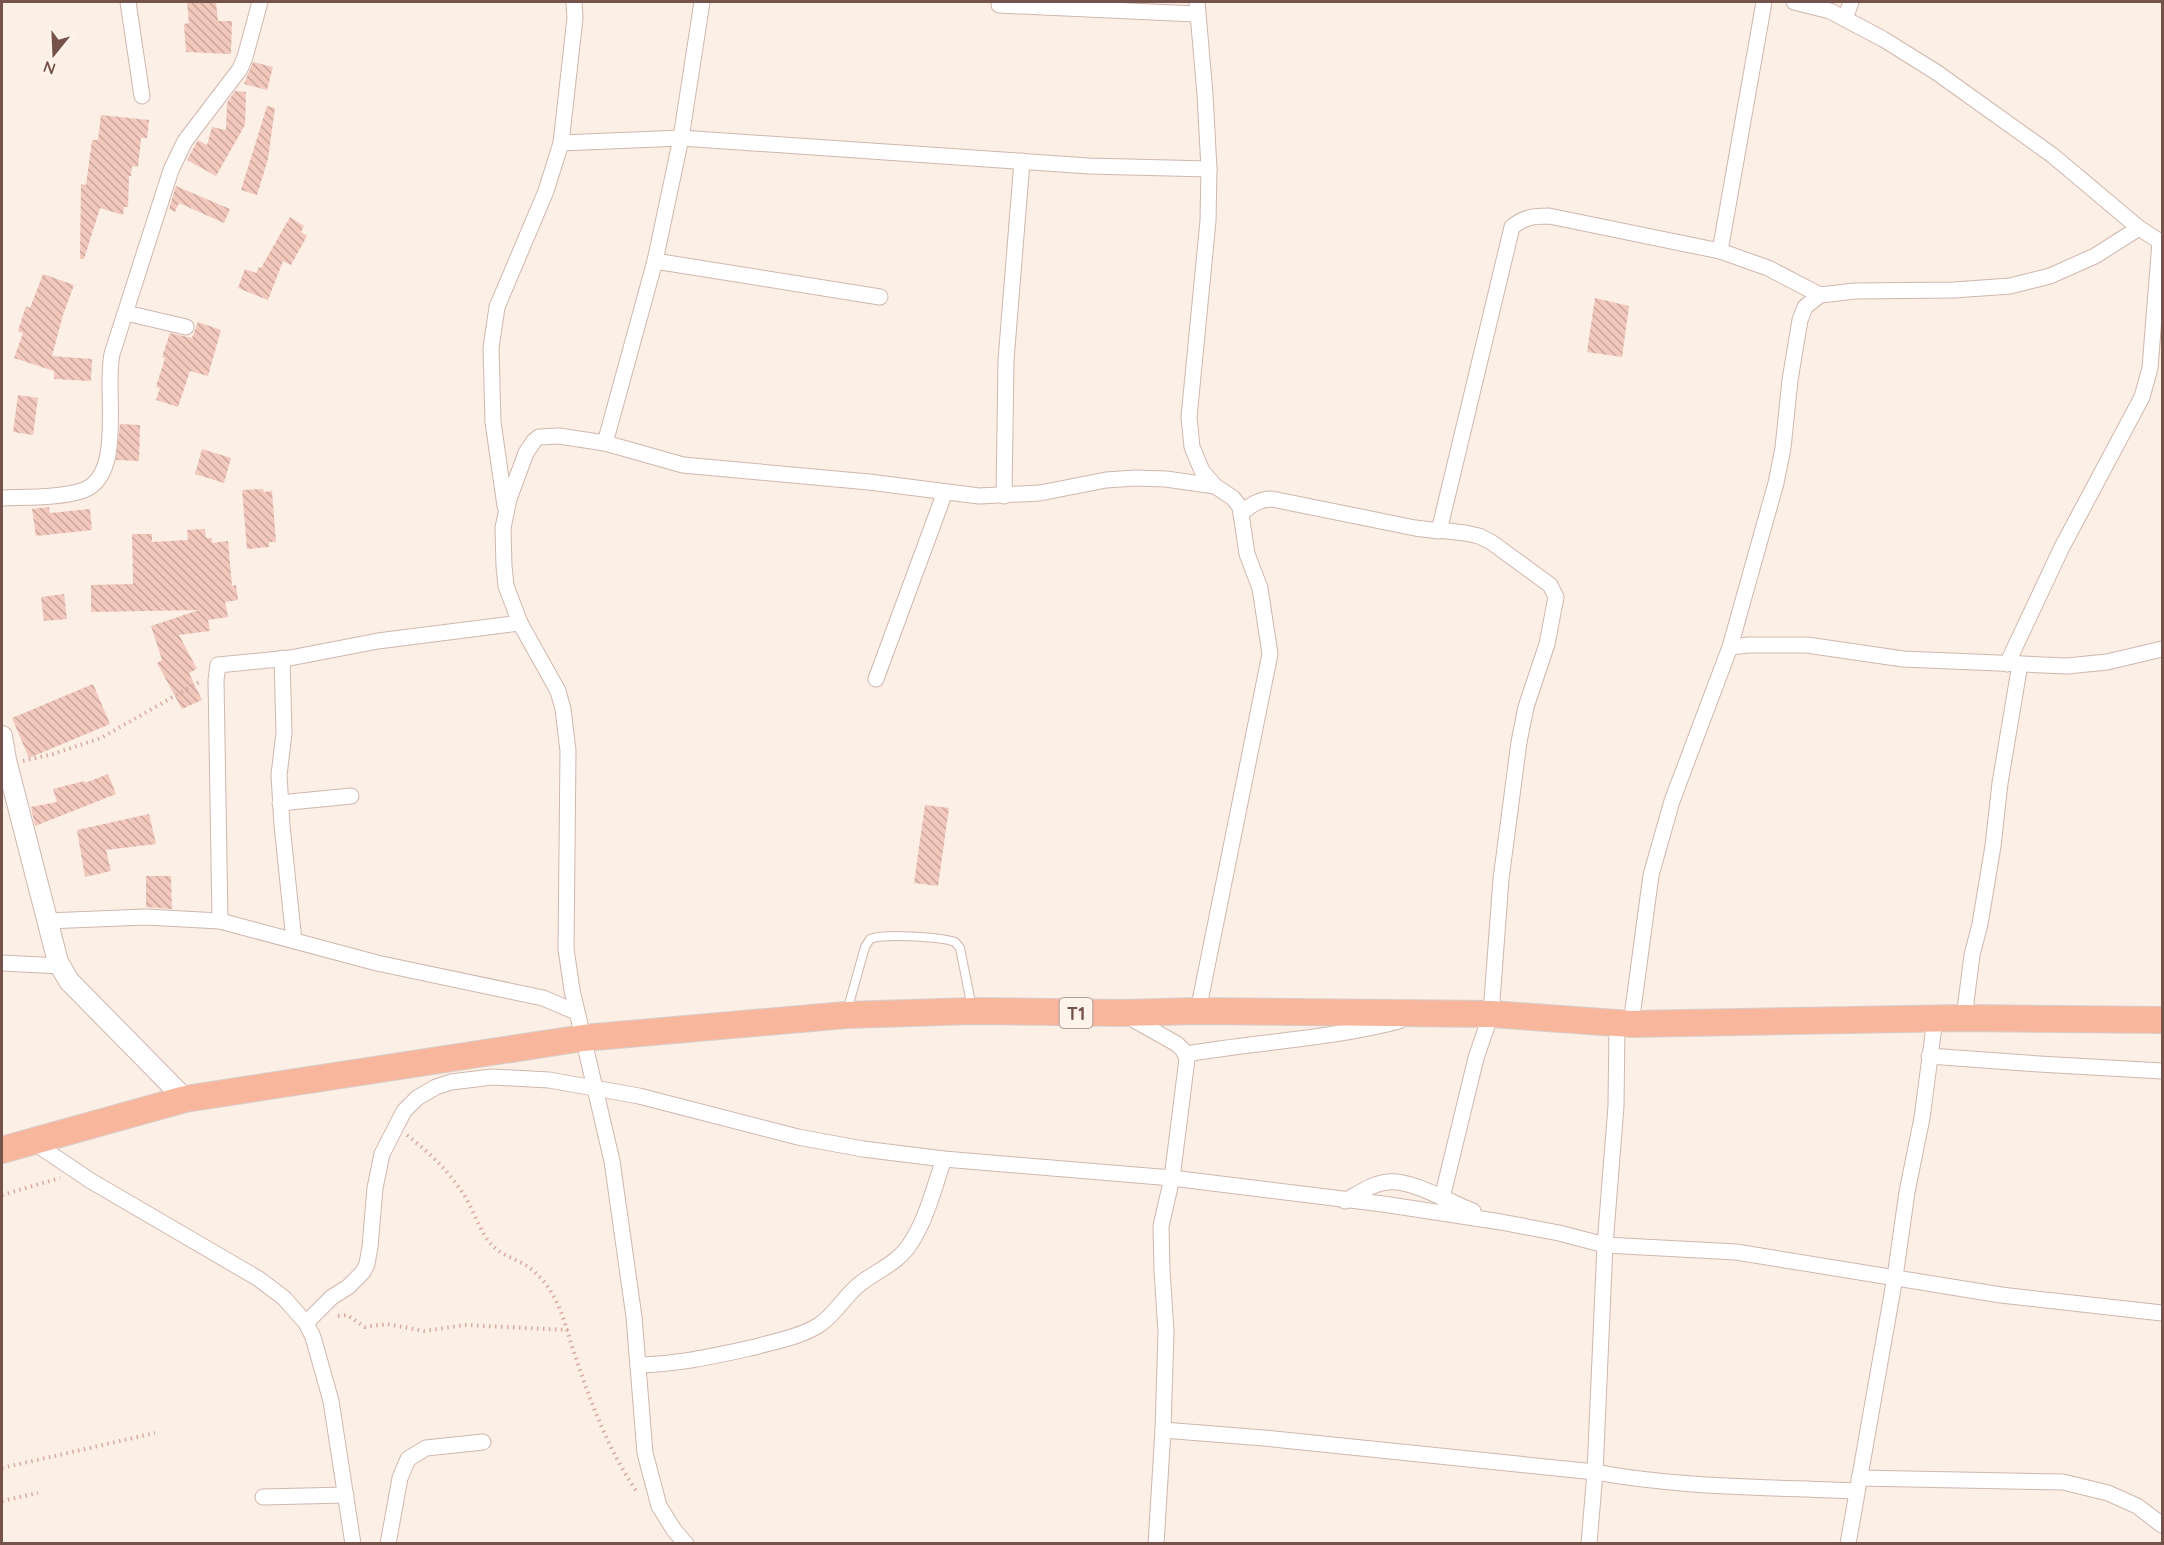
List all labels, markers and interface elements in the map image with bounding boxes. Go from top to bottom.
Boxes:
north arrow [24,24,84,84]
text: N [41,57,58,80]
road number: T1 [1060,998,1092,1028]

